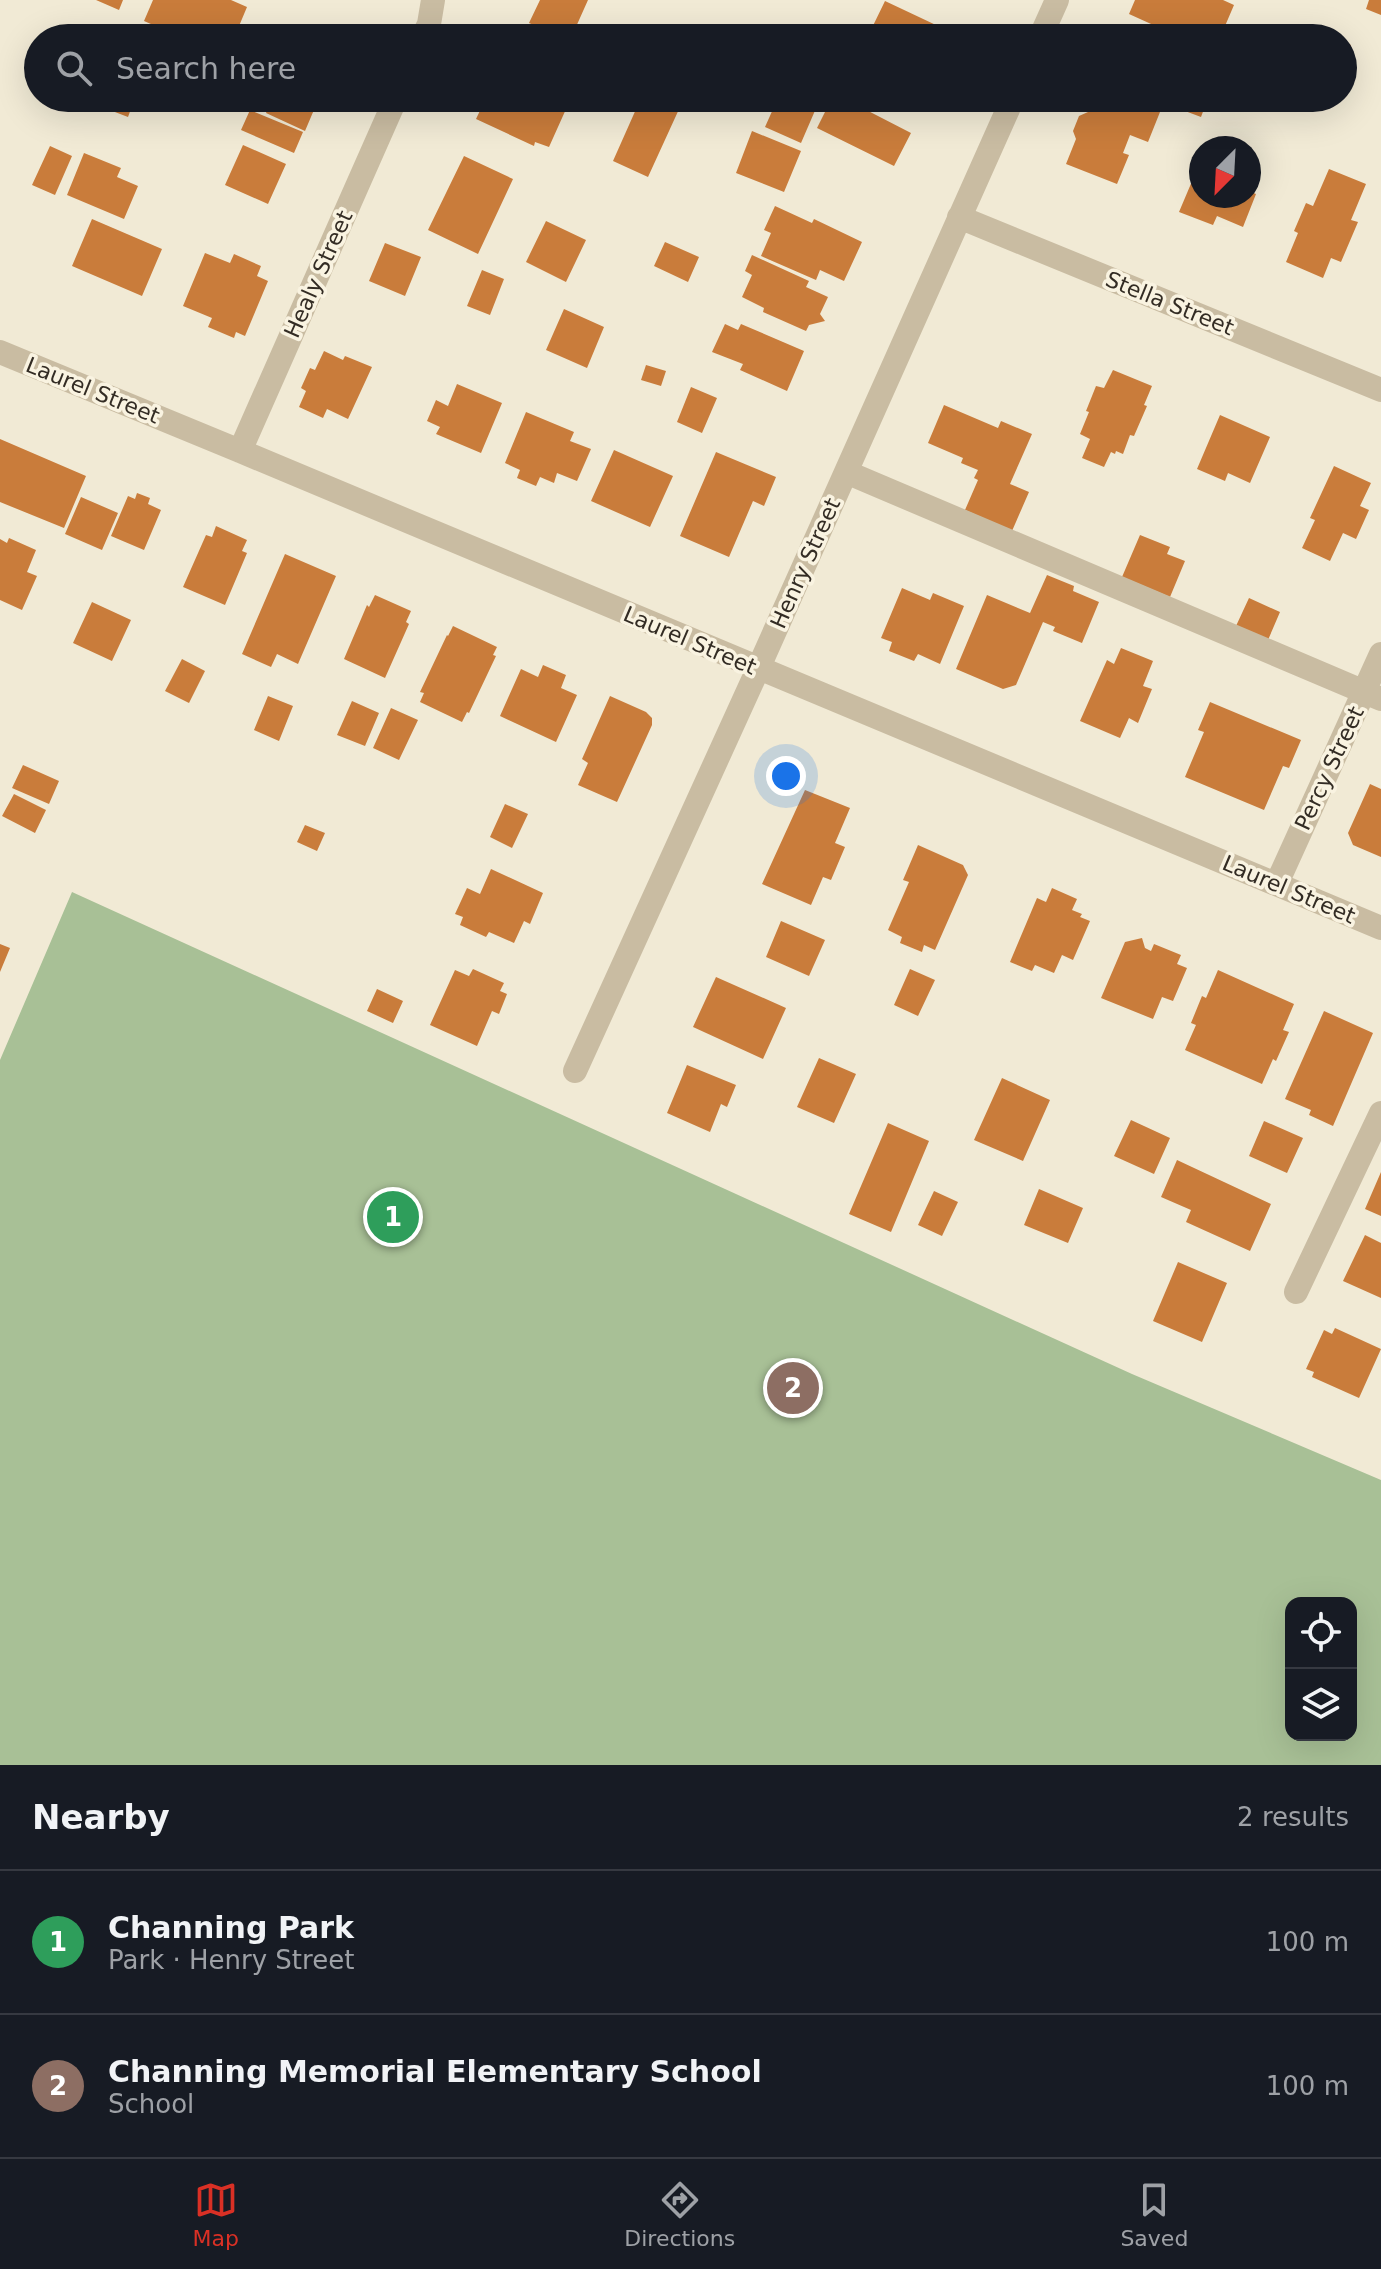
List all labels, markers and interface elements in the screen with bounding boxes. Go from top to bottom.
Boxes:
search box [24,24,1357,112]
icon: search [52,46,96,90]
text: Search here [116,51,296,86]
north arrow [1189,136,1261,208]
street label: Healy Street [279,206,358,342]
street label: Stella Street [1102,266,1238,341]
street label: Laurel Street [22,352,164,429]
street label: Henry Street [766,494,845,632]
street label: Laurel Street [620,601,760,680]
street label: Percy Street [1290,702,1369,834]
your location [766,756,806,796]
street label: Laurel Street [1219,850,1359,929]
pin: 1 [367,1187,419,1247]
pin: 2 [767,1358,819,1418]
map controls [1285,1597,1357,1741]
button: locate [1285,1597,1357,1669]
button: layers [1285,1669,1357,1741]
text: Nearby [32,1797,170,1837]
text: 2 results [1237,1802,1349,1832]
text: Channing Park [108,1910,354,1945]
text: 1 [49,1927,67,1957]
text: 100 m [1266,1927,1349,1957]
text: Park · Henry Street [108,1945,354,1975]
text: Channing Memorial Elementary School [108,2054,762,2089]
text: 2 [49,2071,67,2101]
text: 100 m [1266,2071,1349,2101]
text: School [108,2089,194,2119]
tab: Map [193,2178,239,2251]
tab: Directions [624,2178,735,2251]
tab: Saved [1120,2178,1188,2251]

